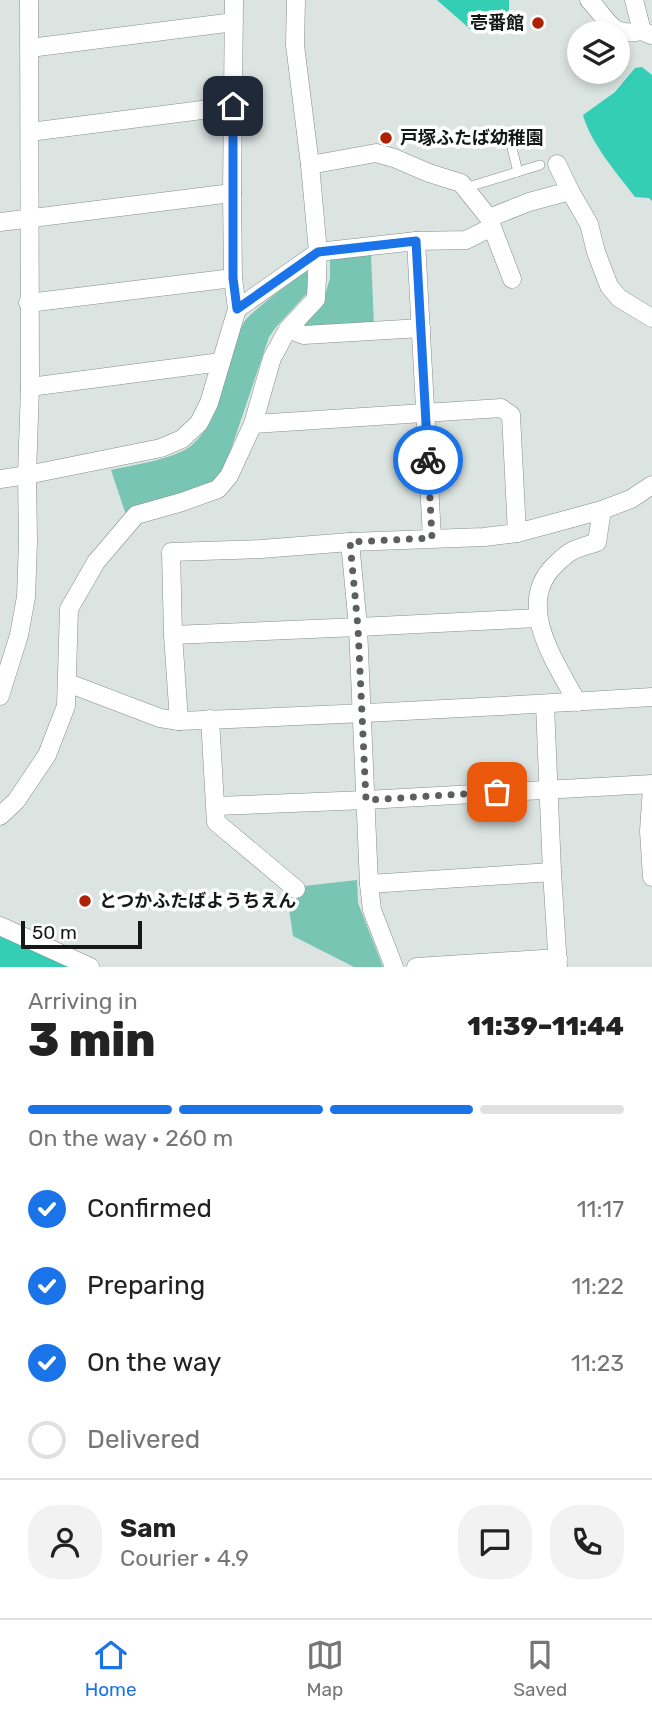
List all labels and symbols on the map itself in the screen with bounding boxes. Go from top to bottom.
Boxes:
place label: 壱番館 [470,12,524,34]
marker: 壱番館 [530,15,546,31]
pin [203,76,263,136]
place label: 戸塚ふたば幼稚園 [400,127,544,149]
marker: 戸塚ふたば幼稚園 [378,130,394,146]
courier [393,425,463,495]
pin [467,762,527,822]
place label: とつかふたばようちえん [99,890,296,912]
marker: とつかふたばようちえん [77,893,93,909]
scale bar [21,918,142,950]

